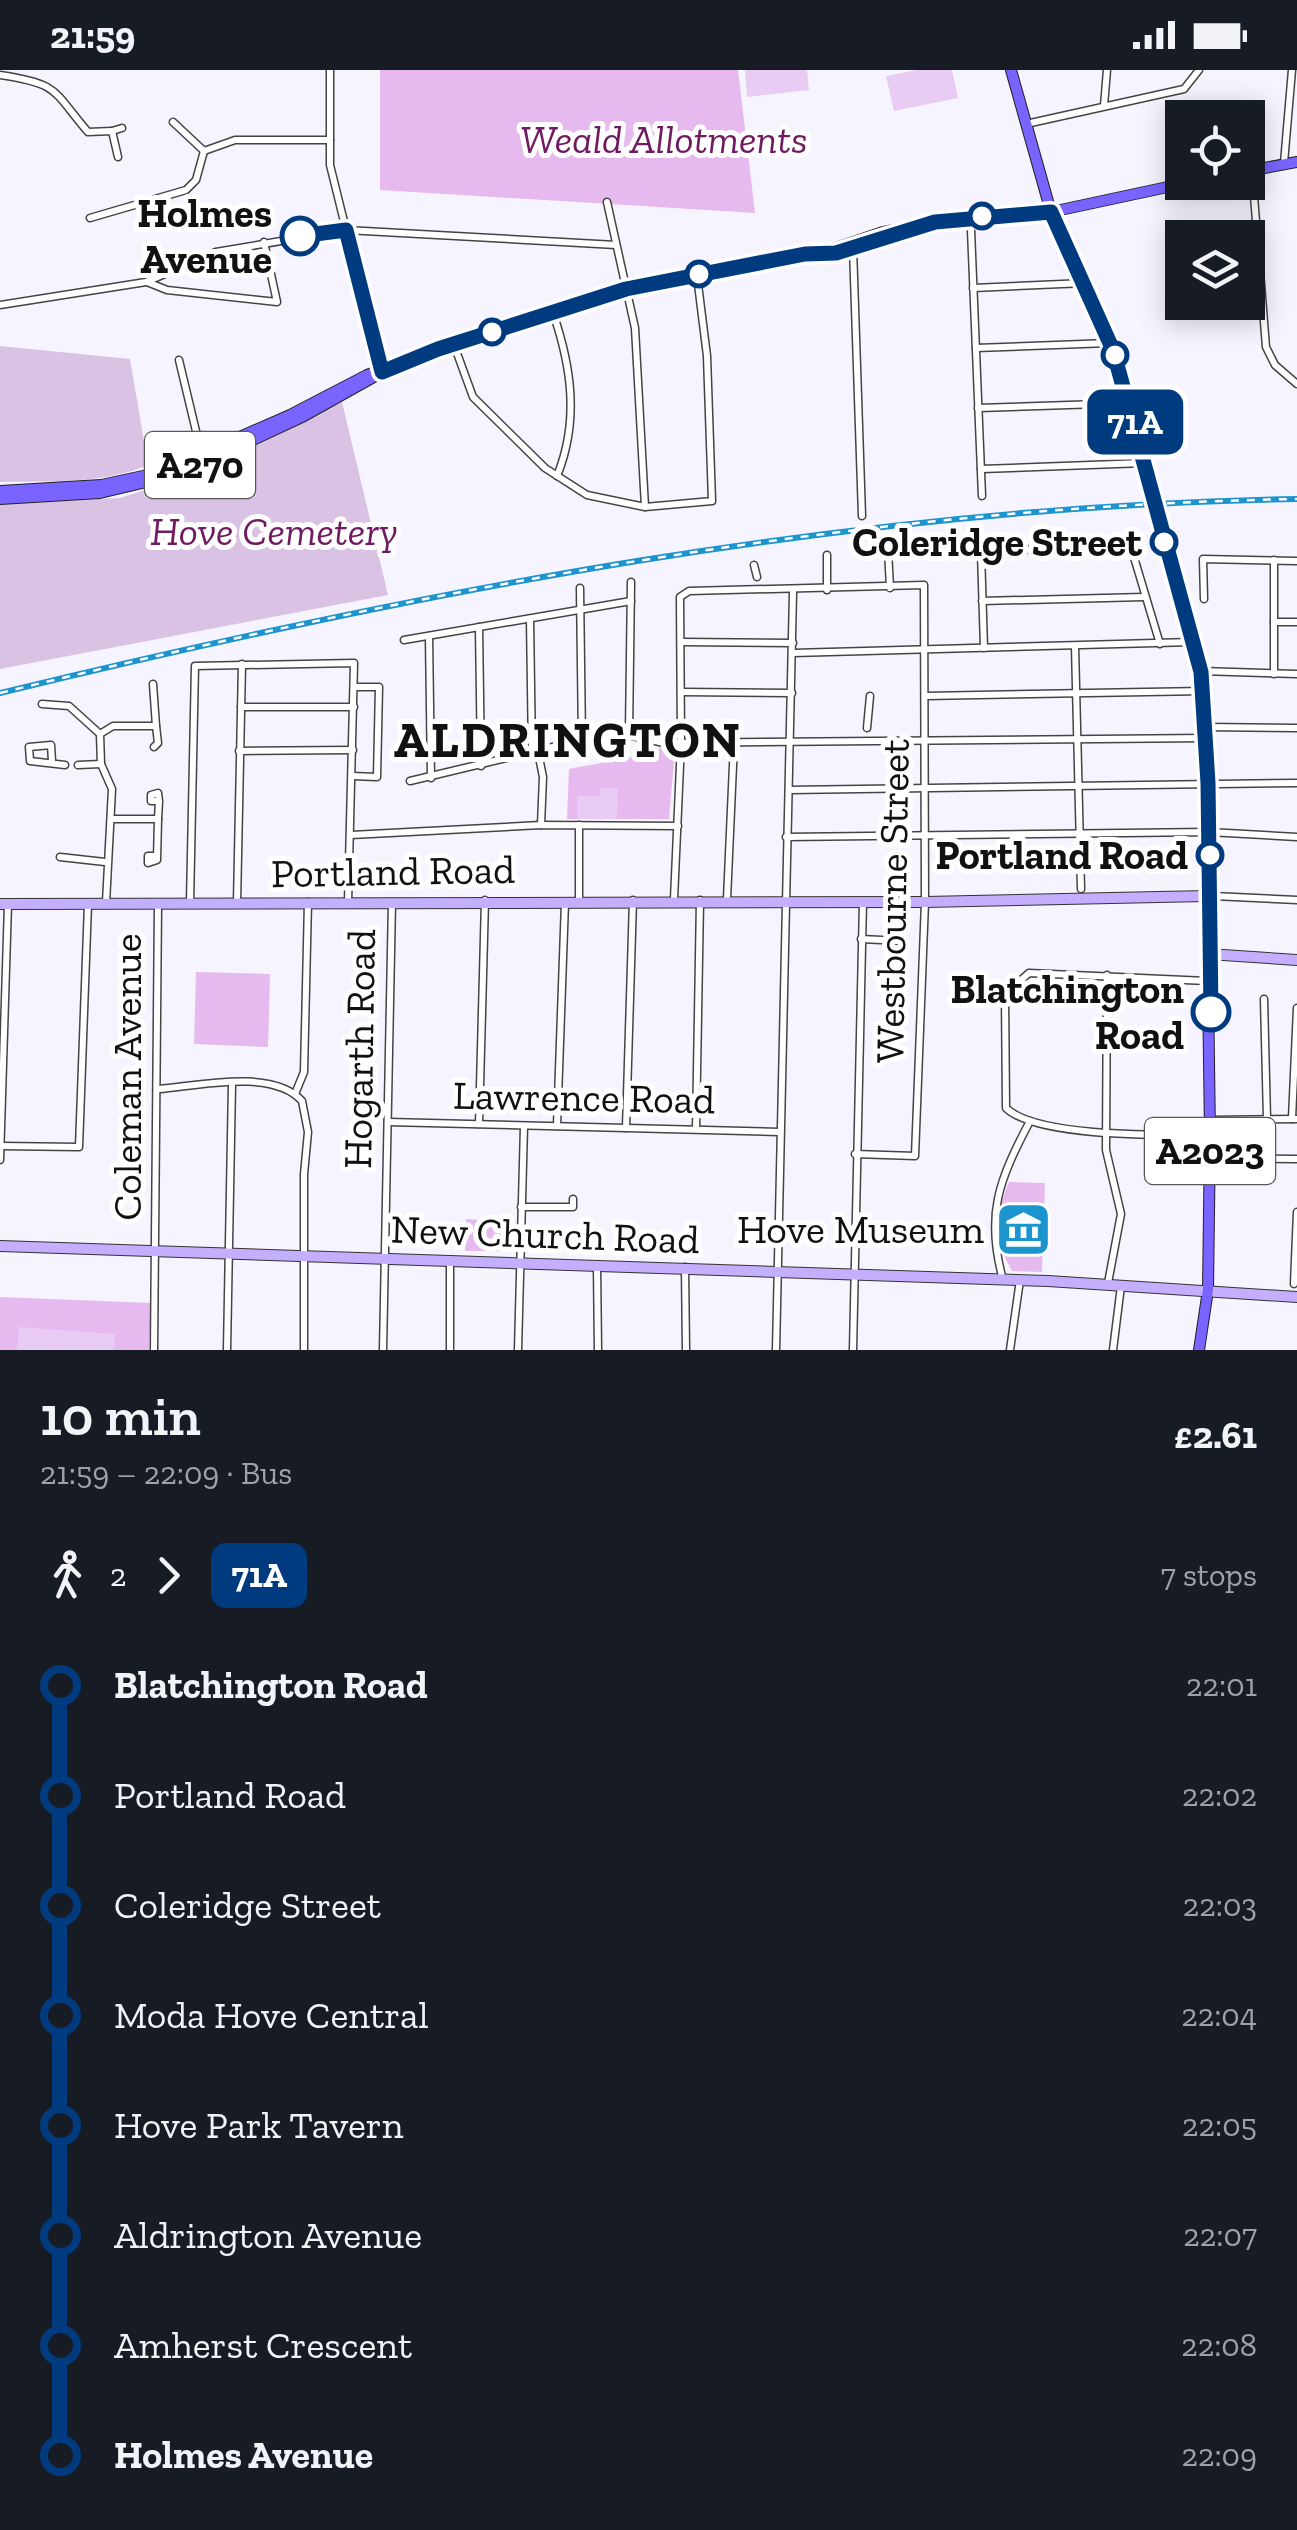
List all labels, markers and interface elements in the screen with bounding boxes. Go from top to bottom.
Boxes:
text: 21:59 [50,12,135,58]
map controls [1165,100,1265,320]
button: locate [1165,100,1265,200]
park label: Weald Allotments [520,115,808,163]
place label: Holmes Avenue [137,189,272,283]
unlabelled marker [969,203,995,229]
marker: Holmes Avenue [281,217,319,255]
button: layers [1165,220,1265,320]
unlabelled marker [686,261,712,287]
unlabelled marker [479,319,505,345]
unlabelled marker [1102,342,1128,368]
line badge: 71A [1078,390,1192,454]
text: 71A [1107,401,1163,443]
road number: A270 [145,432,255,498]
park label: Hove Cemetery [150,507,398,555]
place label: Coleridge Street [852,518,1143,566]
marker: Coleridge Street [1151,529,1177,555]
district label: ALDRINGTON [394,710,742,770]
street label: Westbourne Street [865,738,919,1063]
place label: Portland Road [935,831,1188,879]
marker: Portland Road [1197,842,1223,868]
street label: Portland Road [271,845,516,897]
street label: Hogarth Road [333,929,385,1169]
street label: Coleman Avenue [103,933,151,1221]
place label: Blatchington Road [951,965,1184,1059]
marker: Blatchington Road [1192,993,1230,1031]
street label: Lawrence Road [453,1071,715,1123]
road number: A2023 [1145,1118,1275,1184]
museum icon: Hove Museum [993,1199,1053,1259]
street label: New Church Road [390,1205,700,1263]
place label: Hove Museum [737,1205,984,1253]
text: 10 min [40,1383,201,1449]
text: £2.61 [1174,1412,1257,1458]
text: 21:59 – 22:09 · Bus [40,1454,292,1492]
icon: walk [40,1548,95,1603]
icon: forward [141,1548,196,1603]
text: 71A [231,1554,287,1596]
text: 2 [110,1556,126,1594]
text: 7 stops [1161,1556,1257,1594]
text: Blatchington Road [114,1662,428,1708]
text: 22:01 [1186,1666,1257,1704]
text: Portland Road [114,1772,346,1818]
text: 22:02 [1182,1776,1257,1814]
text: Coleridge Street [114,1882,381,1928]
text: 22:03 [1183,1886,1257,1924]
text: Moda Hove Central [114,1992,429,2038]
text: 22:04 [1181,1996,1257,2034]
text: Hove Park Tavern [114,2102,404,2148]
text: 22:05 [1182,2106,1257,2144]
text: Aldrington Avenue [114,2212,422,2258]
text: 22:07 [1183,2216,1257,2254]
text: Amherst Crescent [114,2322,412,2368]
text: 22:08 [1181,2326,1257,2364]
text: Holmes Avenue [114,2432,373,2478]
text: 22:09 [1181,2436,1257,2474]

